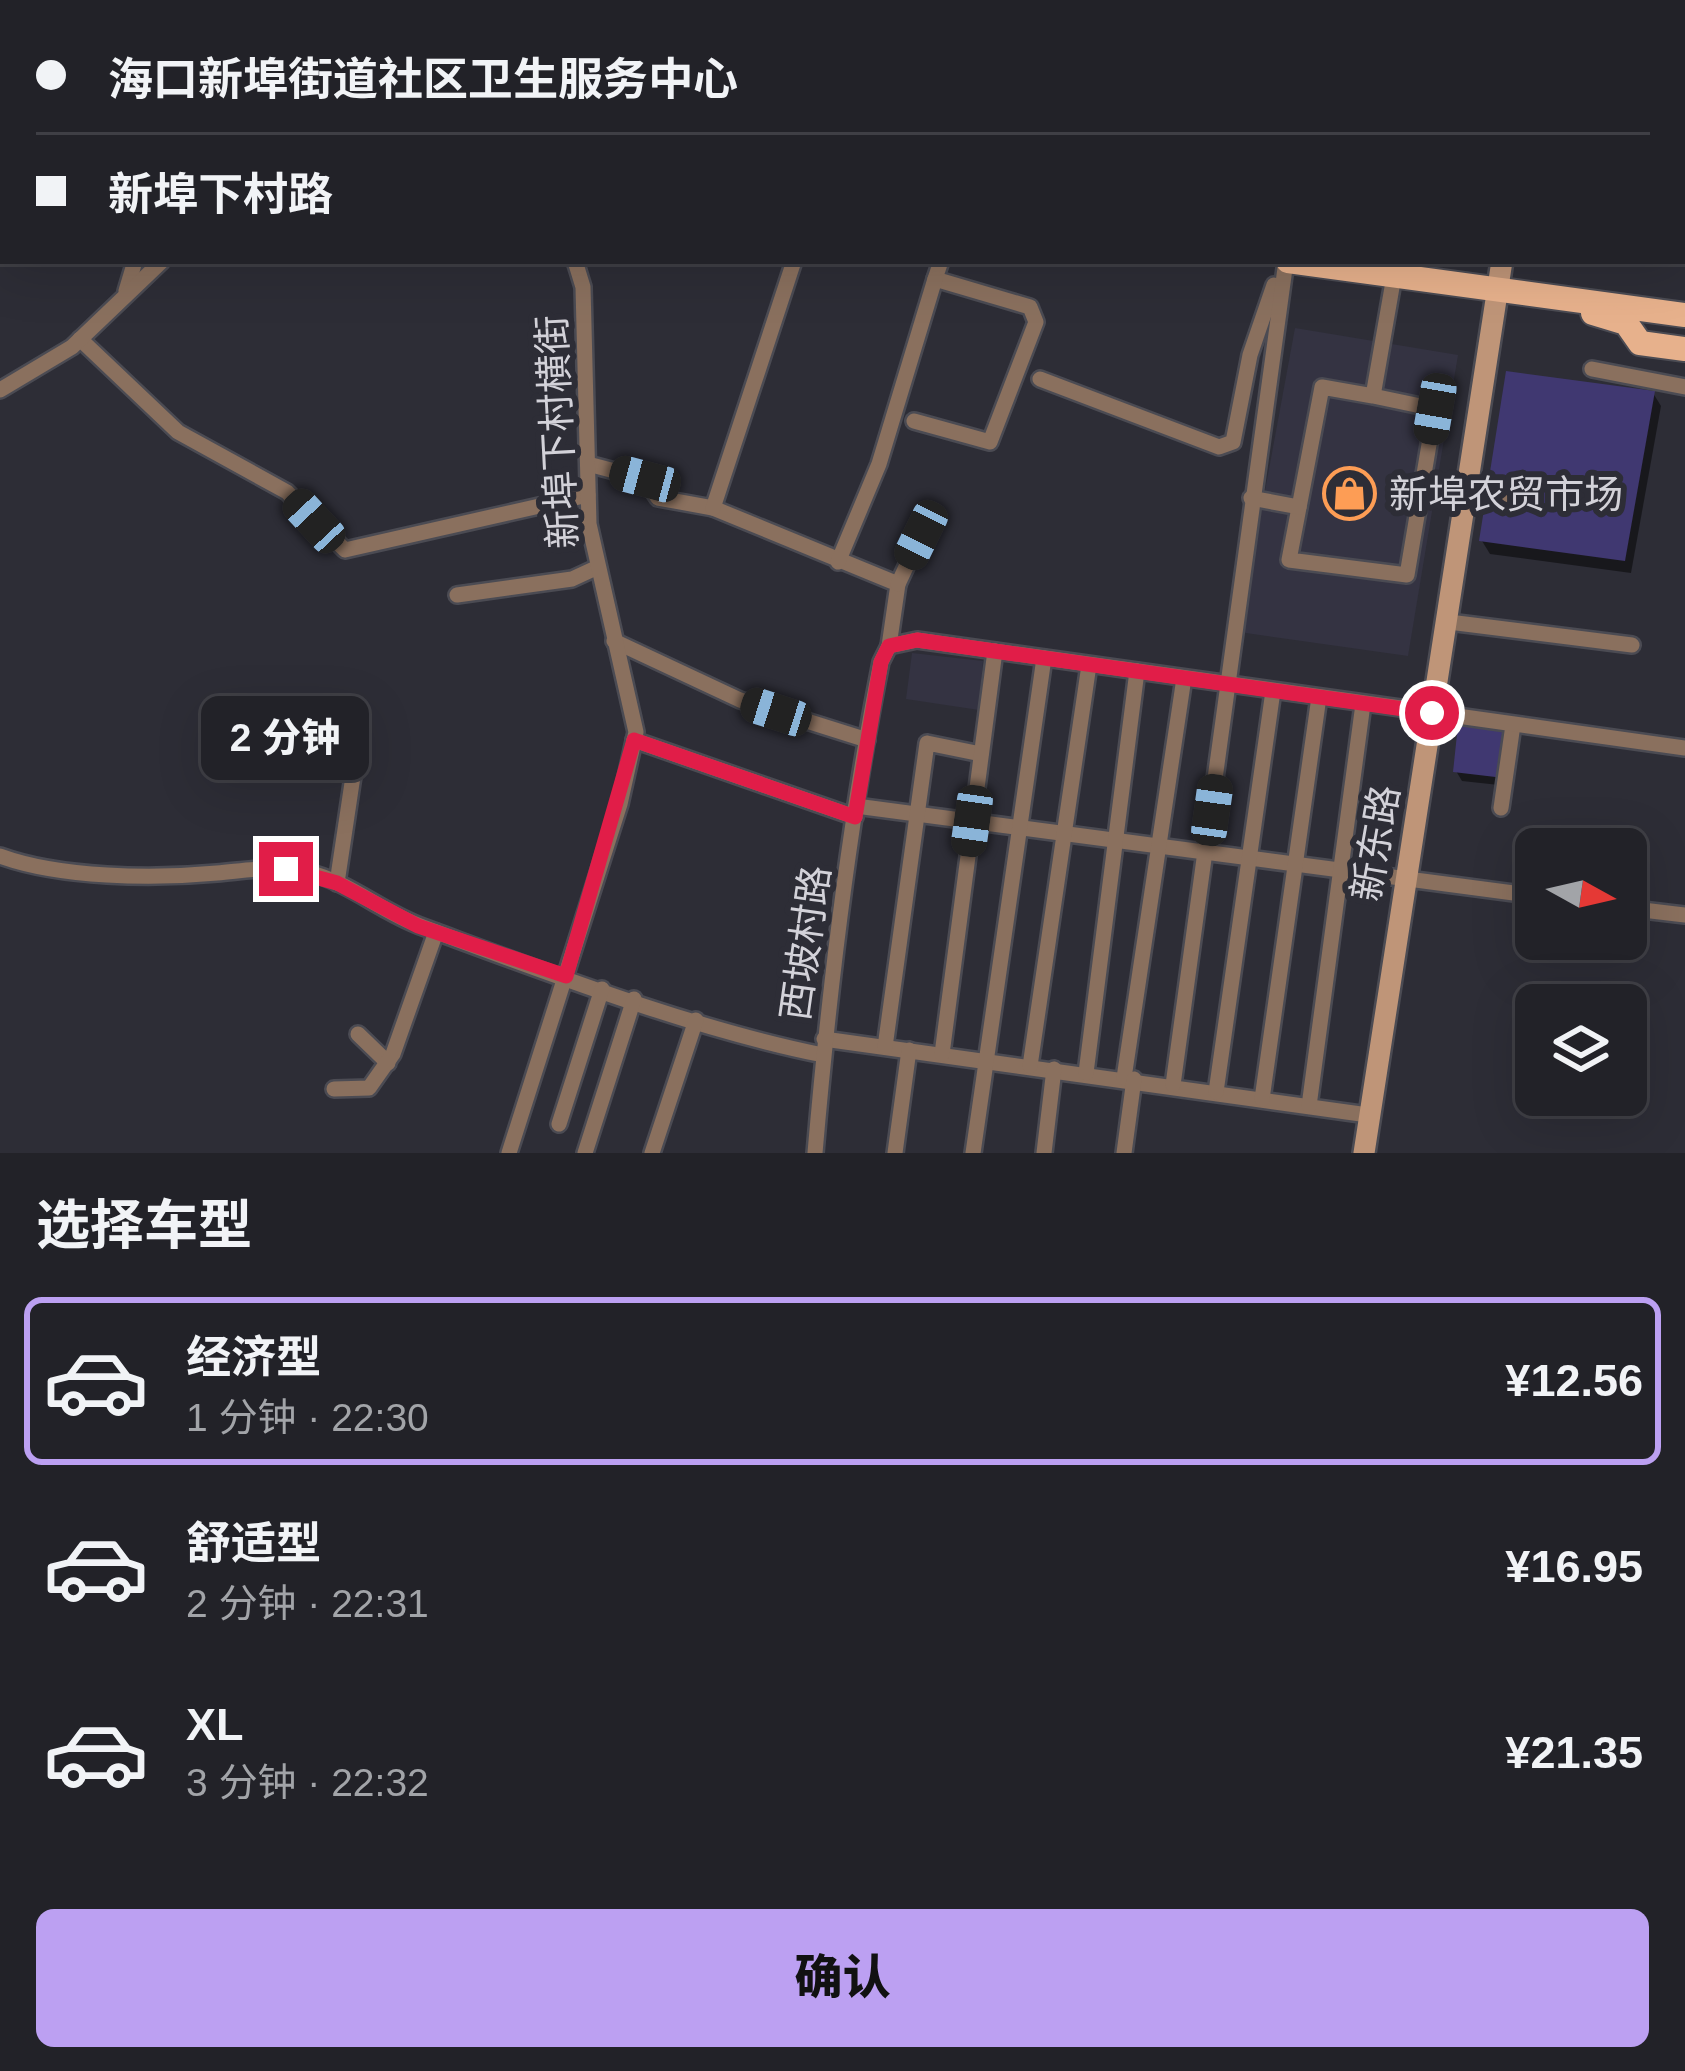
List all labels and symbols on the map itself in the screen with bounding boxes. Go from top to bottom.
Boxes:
street label: 新埠下村横街 [530,314,585,550]
car [1411,370,1459,448]
car [606,452,684,506]
shop icon: 新埠农贸市场 [1322,466,1378,522]
place label: 新埠农贸市场 [1389,473,1623,516]
car [276,482,352,560]
car [889,495,953,575]
car [736,684,816,740]
route start [1405,686,1459,740]
callout: 2 分钟 [202,695,370,779]
car [1189,772,1235,848]
street label: 新东路 [1344,782,1407,904]
car [949,783,995,859]
north arrow [1515,828,1647,960]
route end [259,842,313,896]
street label: 西坡村路 [773,863,838,1023]

